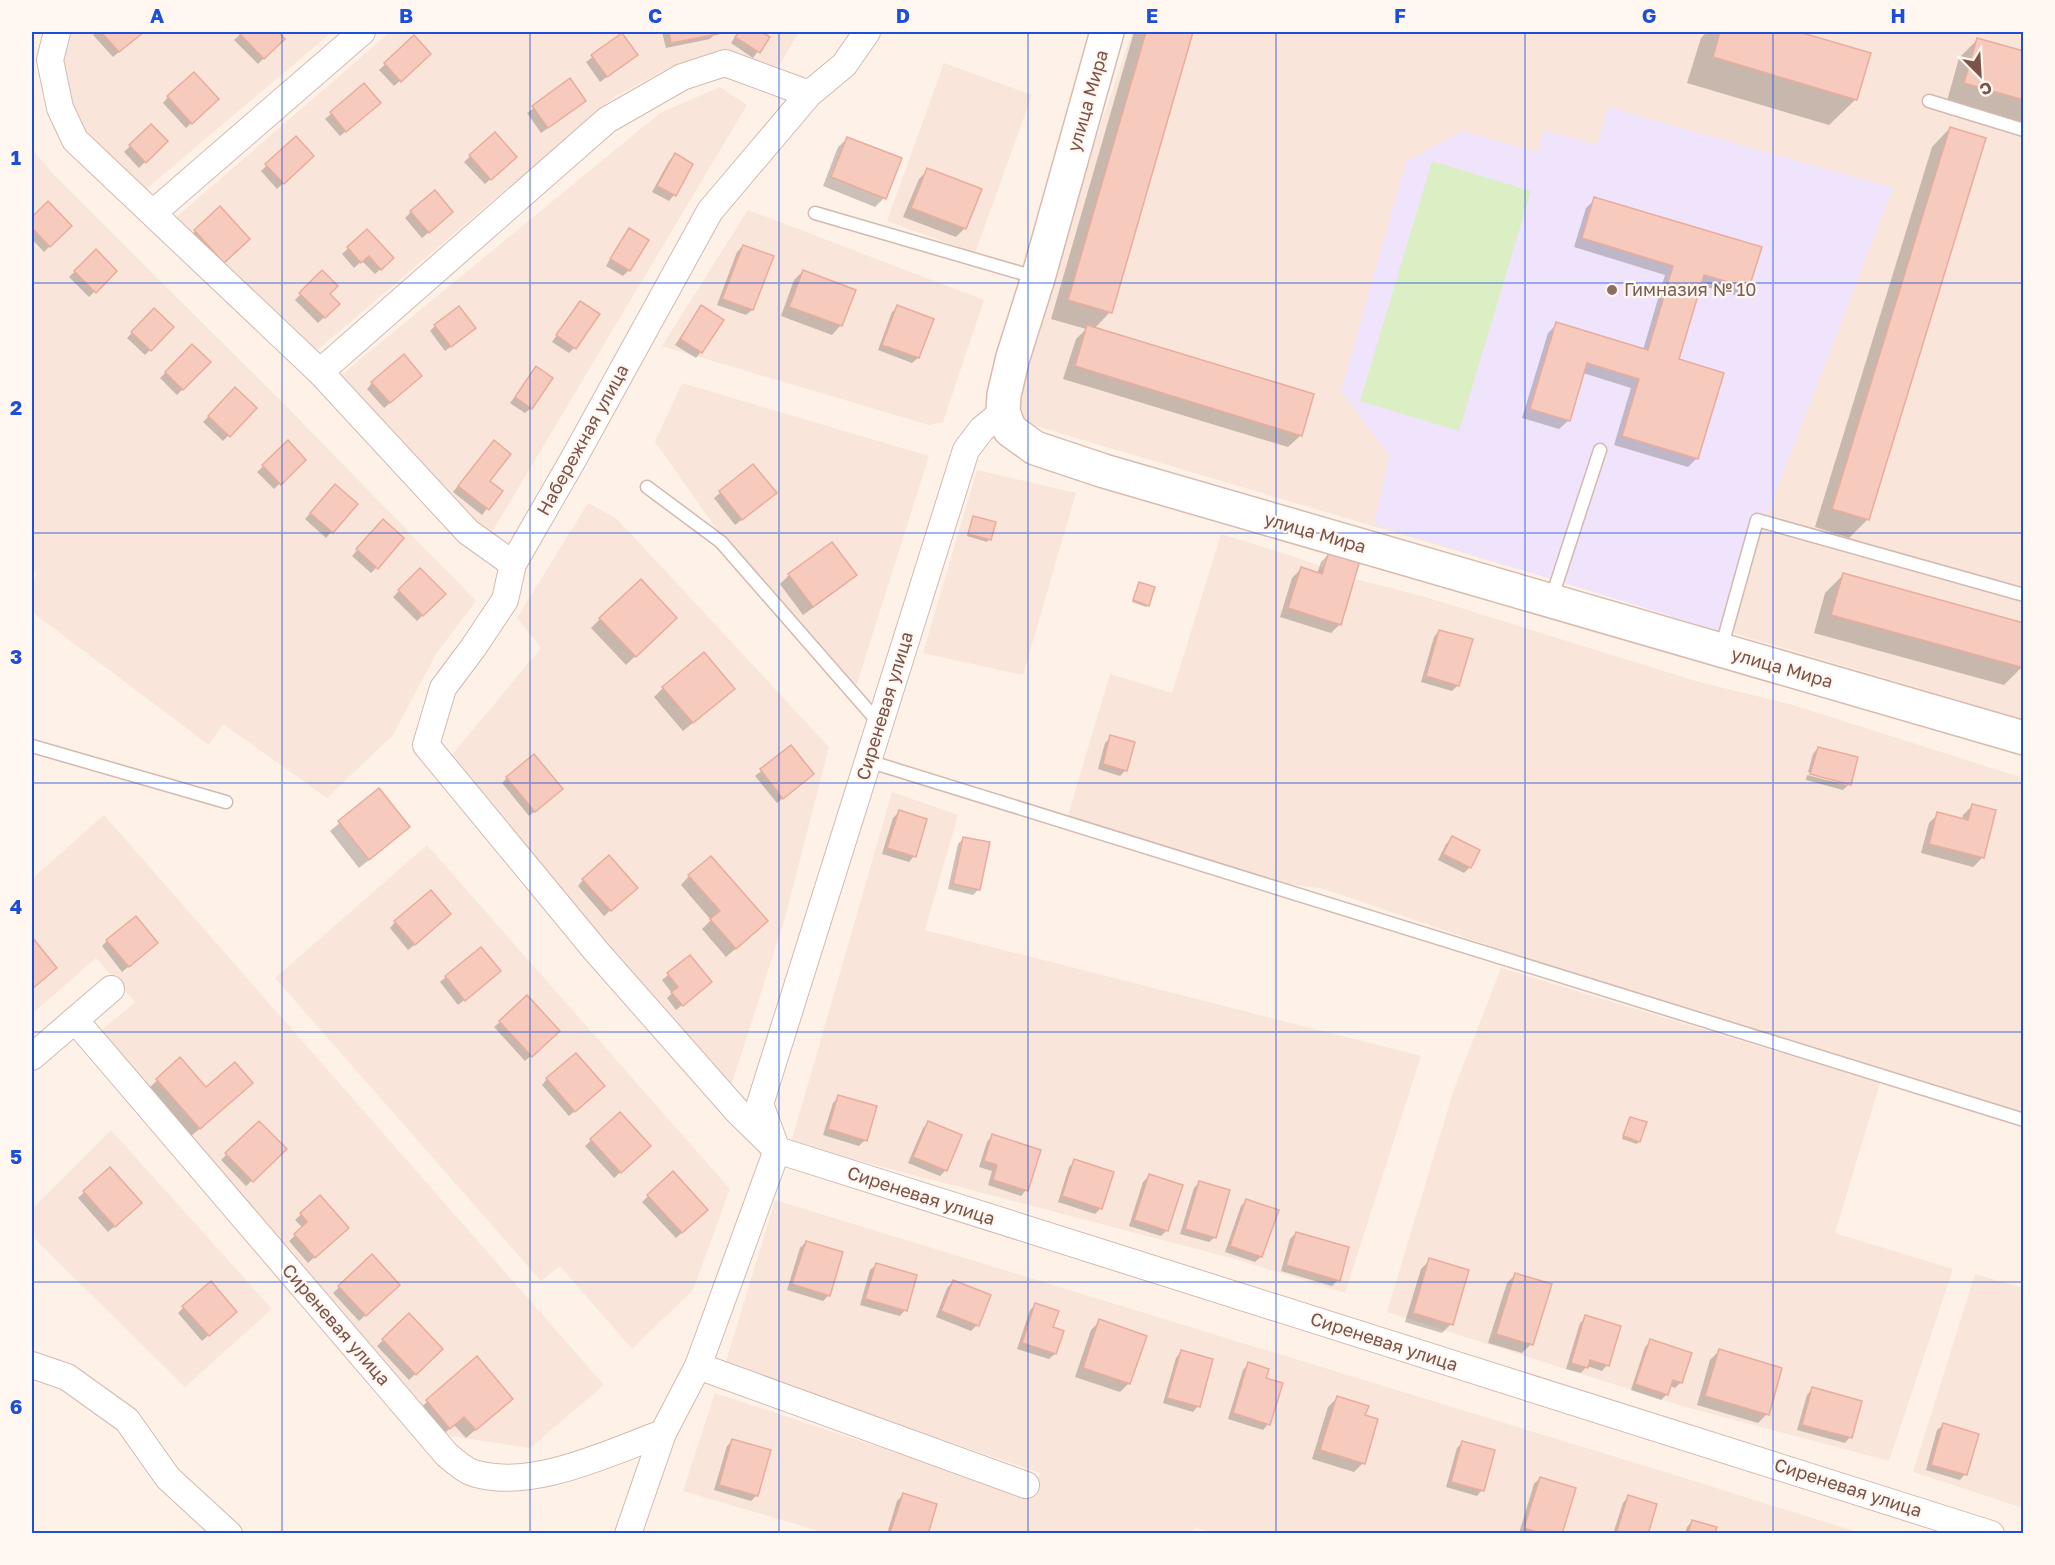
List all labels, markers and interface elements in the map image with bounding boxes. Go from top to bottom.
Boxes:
text: A [150,3,164,27]
text: B [399,3,413,27]
text: C [648,3,662,27]
text: D [896,3,910,27]
text: E [1146,3,1158,27]
text: F [1394,3,1406,27]
text: G [1642,3,1656,27]
text: H [1890,3,1906,27]
north arrow [1950,45,2010,105]
street label: улица Мира [1062,47,1112,154]
text: С [1977,77,1995,100]
text: 1 [11,145,21,169]
place label: Гимназия № 10 [1624,278,1756,300]
marker: Гимназия № 10 [1605,283,1619,297]
street label: Набережная улица [531,360,633,519]
text: 2 [10,395,22,419]
street label: улица Мира [1262,507,1369,557]
street label: Сиреневая улица [851,629,917,783]
street label: улица Мира [1729,642,1836,692]
text: 3 [10,644,22,668]
text: 4 [10,894,22,918]
text: 5 [10,1144,22,1168]
street label: Сиреневая улица [845,1161,998,1229]
street label: Сиреневая улица [278,1259,396,1390]
street label: Сиреневая улица [1308,1307,1461,1375]
text: 6 [10,1394,22,1418]
street label: Сиреневая улица [1772,1453,1925,1521]

